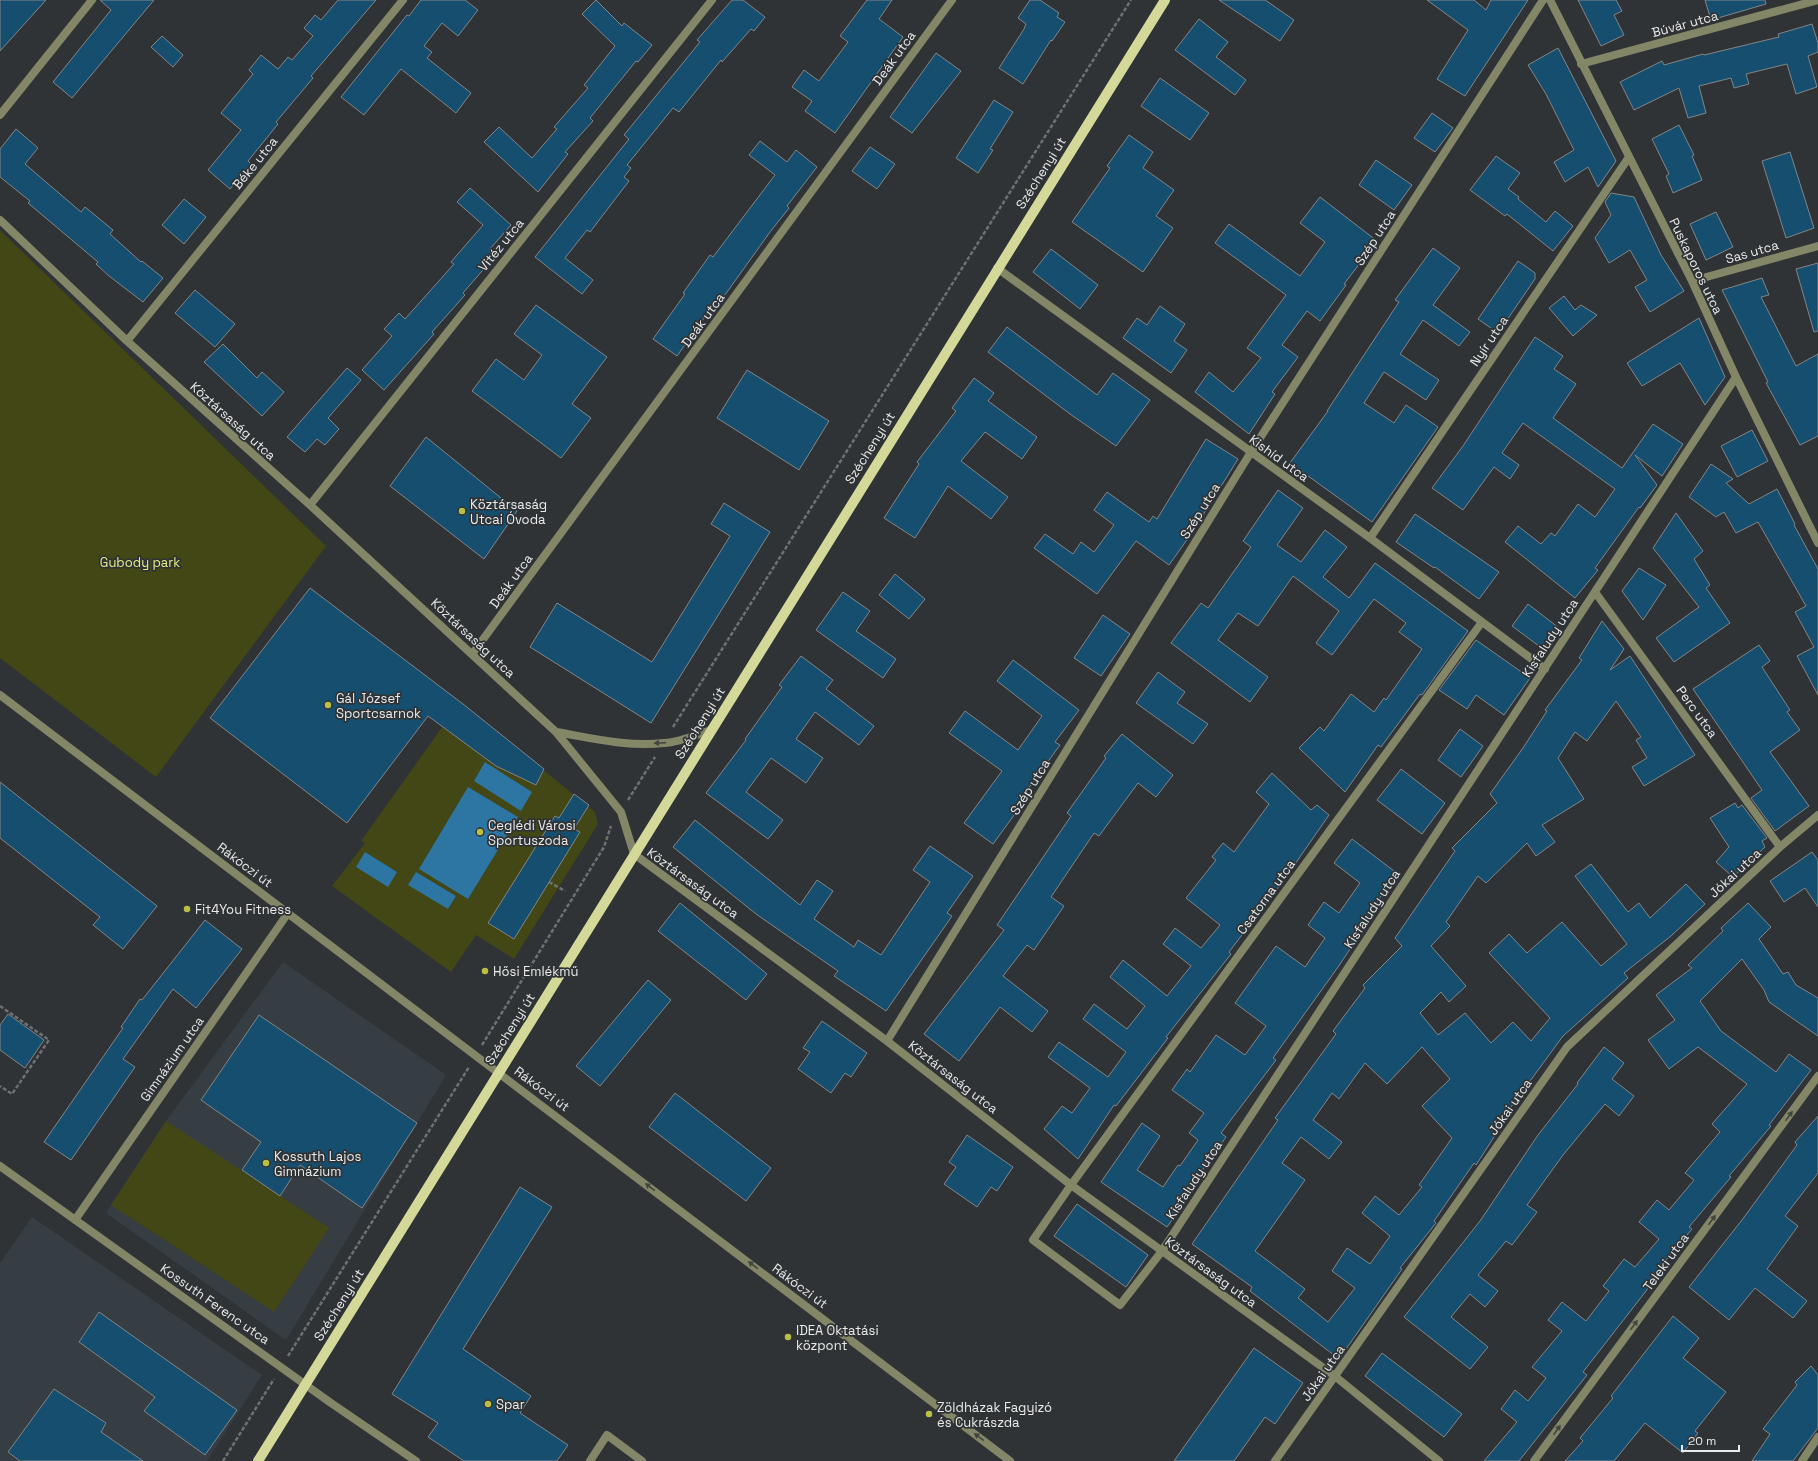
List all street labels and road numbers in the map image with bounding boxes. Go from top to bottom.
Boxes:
street label: Búvár utca [1650,7,1721,41]
street label: Deák utca [869,27,920,89]
street label: Béke utca [229,133,282,193]
street label: Széchenyi út [1012,134,1070,212]
street label: Szép utca [1351,207,1400,269]
street label: Vitéz utca [474,215,528,275]
street label: Puskaporos utca [1665,215,1727,317]
street label: Sas utca [1723,236,1781,268]
street label: Deák utca [678,289,729,351]
street label: Nyír utca [1466,312,1512,369]
street label: Köztársaság utca [187,378,280,464]
street label: Széchenyi út [841,409,899,487]
street label: Kishíd utca [1246,431,1313,486]
street label: Szép utca [1176,479,1224,542]
street label: Deák utca [486,550,537,612]
street label: Köztársaság utca [427,594,519,682]
street label: Kisfaludy utca [1518,595,1582,681]
street label: Perc utca [1672,683,1722,742]
street label: Széchenyi út [671,684,729,762]
street label: Szép utca [1006,755,1054,818]
street label: Rákóczi út [214,839,276,891]
street label: Köztársaság utca [644,844,743,922]
street label: Jókai utca [1705,844,1765,901]
street label: Csatorna utca [1233,856,1299,938]
street label: Kisfaludy utca [1340,866,1404,952]
street label: Széchenyi út [481,990,539,1068]
street label: Gimnázium utca [136,1013,208,1105]
street label: Köztársaság utca [905,1037,1002,1118]
street label: Rákóczi út [511,1063,573,1115]
street label: Jókai utca [1484,1075,1536,1139]
street label: Kisfaludy utca [1162,1137,1226,1223]
street label: Teleki utca [1639,1229,1693,1294]
street label: Köztársaság utca [1162,1233,1261,1311]
street label: Kossuth Ferenc utca [157,1260,273,1348]
street label: Rákóczi út [769,1260,831,1312]
street label: Széchenyi út [310,1266,368,1344]
street label: Jókai utca [1297,1341,1349,1405]

